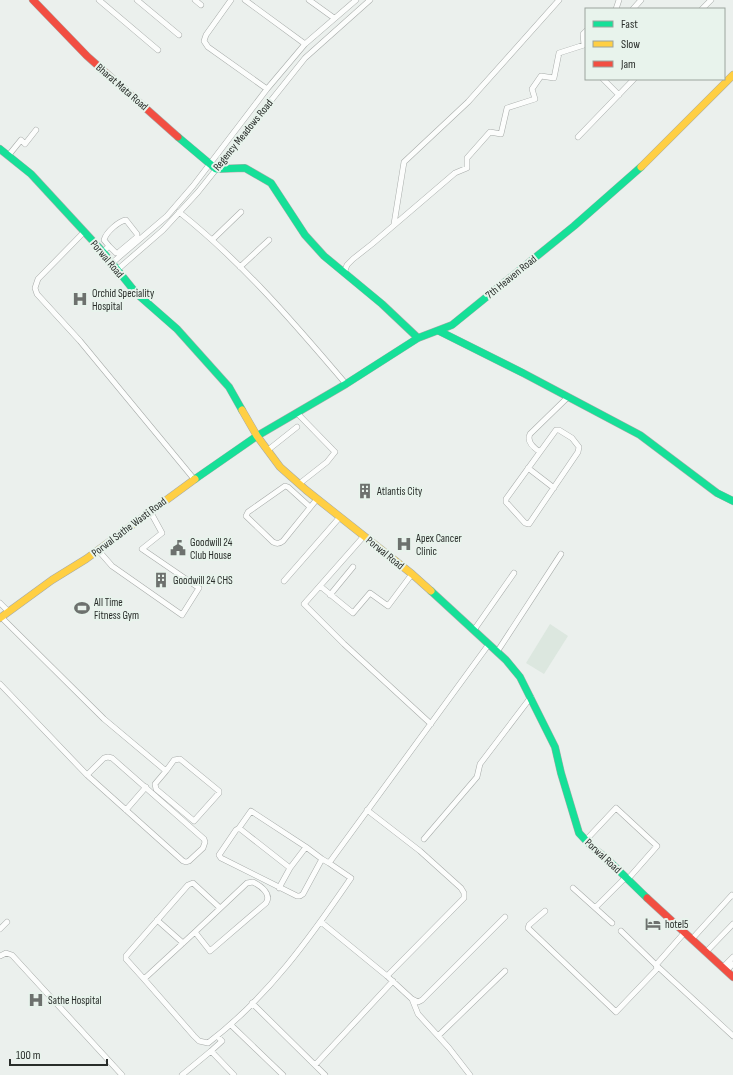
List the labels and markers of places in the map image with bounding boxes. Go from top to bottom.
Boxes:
place label: Orchid Speciality Hospital [92,287,155,313]
hospital icon: Orchid Speciality Hospital [71,290,89,308]
building icon: Atlantis City [356,482,374,500]
place label: Atlantis City [376,485,423,498]
place label: Apex Cancer Clinic [415,532,462,558]
hospital icon: Apex Cancer Clinic [395,535,413,553]
place label: Goodwill 24 Club House [190,536,233,562]
public building icon: Goodwill 24 Club House [169,539,187,557]
building icon: Goodwill 24 CHS [152,571,170,589]
place label: Goodwill 24 CHS [173,574,233,587]
place label: All Time Fitness Gym [93,596,139,622]
sports icon: All Time Fitness Gym [73,599,91,617]
hotel icon: hotel5 [644,915,662,933]
place label: hotel5 [665,918,688,931]
hospital icon: Sathe Hospital [27,991,45,1009]
place label: Sathe Hospital [48,994,101,1007]

